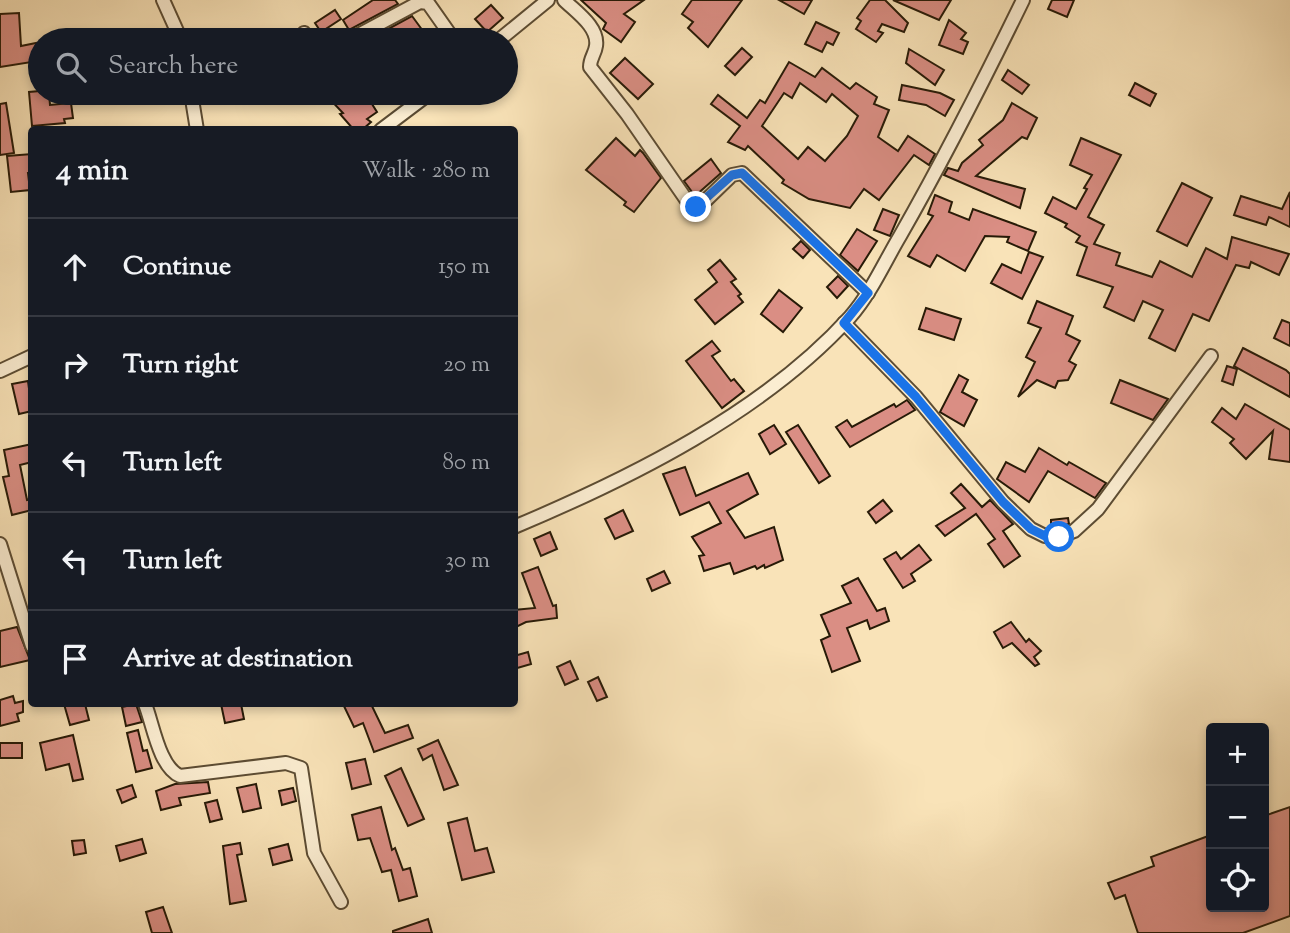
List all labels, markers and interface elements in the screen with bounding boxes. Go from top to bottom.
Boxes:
search box [28,28,518,105]
icon: search [52,48,90,86]
text: Search here [108,48,238,85]
text: 4 min [56,150,129,193]
text: Walk · 280 m [362,155,490,188]
route end [680,191,711,222]
icon: ahead [56,248,94,286]
text: Continue [123,249,231,286]
text: 150 m [438,251,490,284]
icon: right [56,346,94,384]
text: Turn right [123,347,238,384]
text: 20 m [443,349,490,382]
icon: left [56,444,94,482]
text: Turn left [123,445,222,482]
text: 80 m [442,447,490,480]
route start [1043,521,1074,552]
icon: left [56,542,94,580]
text: Turn left [123,543,222,580]
text: 30 m [445,545,490,578]
icon: arrive [56,640,94,678]
text: Arrive at destination [123,641,353,678]
map controls [1206,723,1269,912]
button: + [1206,723,1269,786]
button: − [1206,786,1269,849]
button: locate [1206,849,1269,912]

